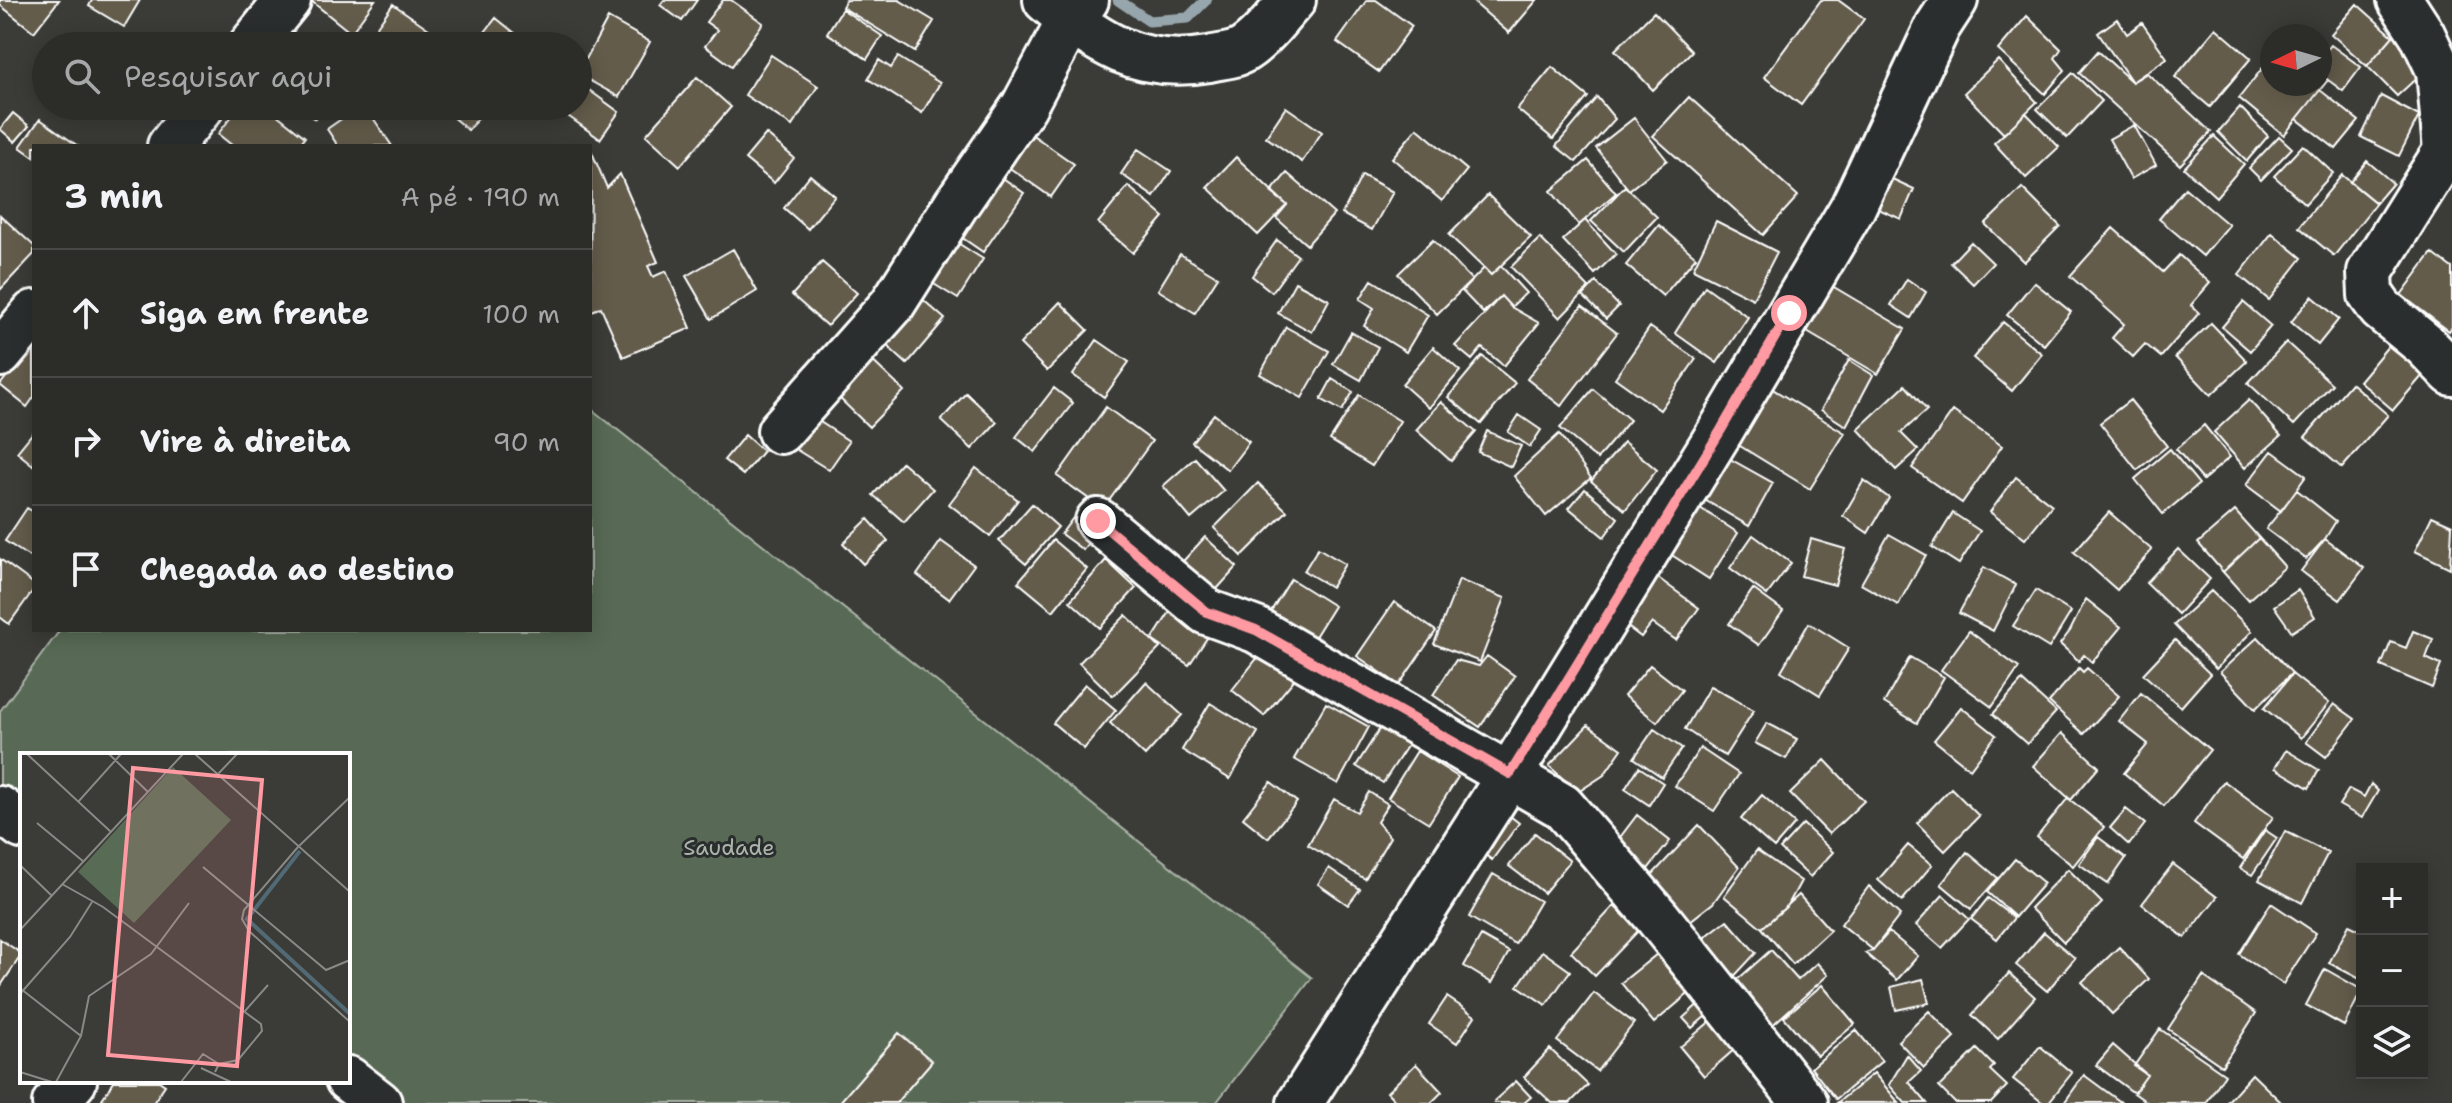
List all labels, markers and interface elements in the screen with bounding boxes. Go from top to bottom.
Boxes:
north arrow [2260,24,2332,96]
search box [32,32,592,120]
icon: search [60,54,104,98]
text: Pesquisar aqui [124,56,333,97]
text: 3 min [64,173,163,219]
text: A pé · 190 m [401,179,560,214]
icon: ahead [64,291,108,335]
text: Siga em frente [140,293,369,334]
route start [1771,295,1807,331]
text: 100 m [482,296,560,331]
icon: right [64,419,108,463]
text: Vire à direita [140,421,351,462]
text: 90 m [493,424,560,459]
route end [1080,503,1116,539]
icon: arrive [64,547,108,591]
text: Chegada ao destino [140,549,455,590]
inset map [20,753,350,1083]
park label: Saudade [683,833,775,862]
map controls [2356,863,2428,1079]
button: + [2356,863,2428,935]
button: − [2356,935,2428,1007]
button: layers [2356,1007,2428,1079]

